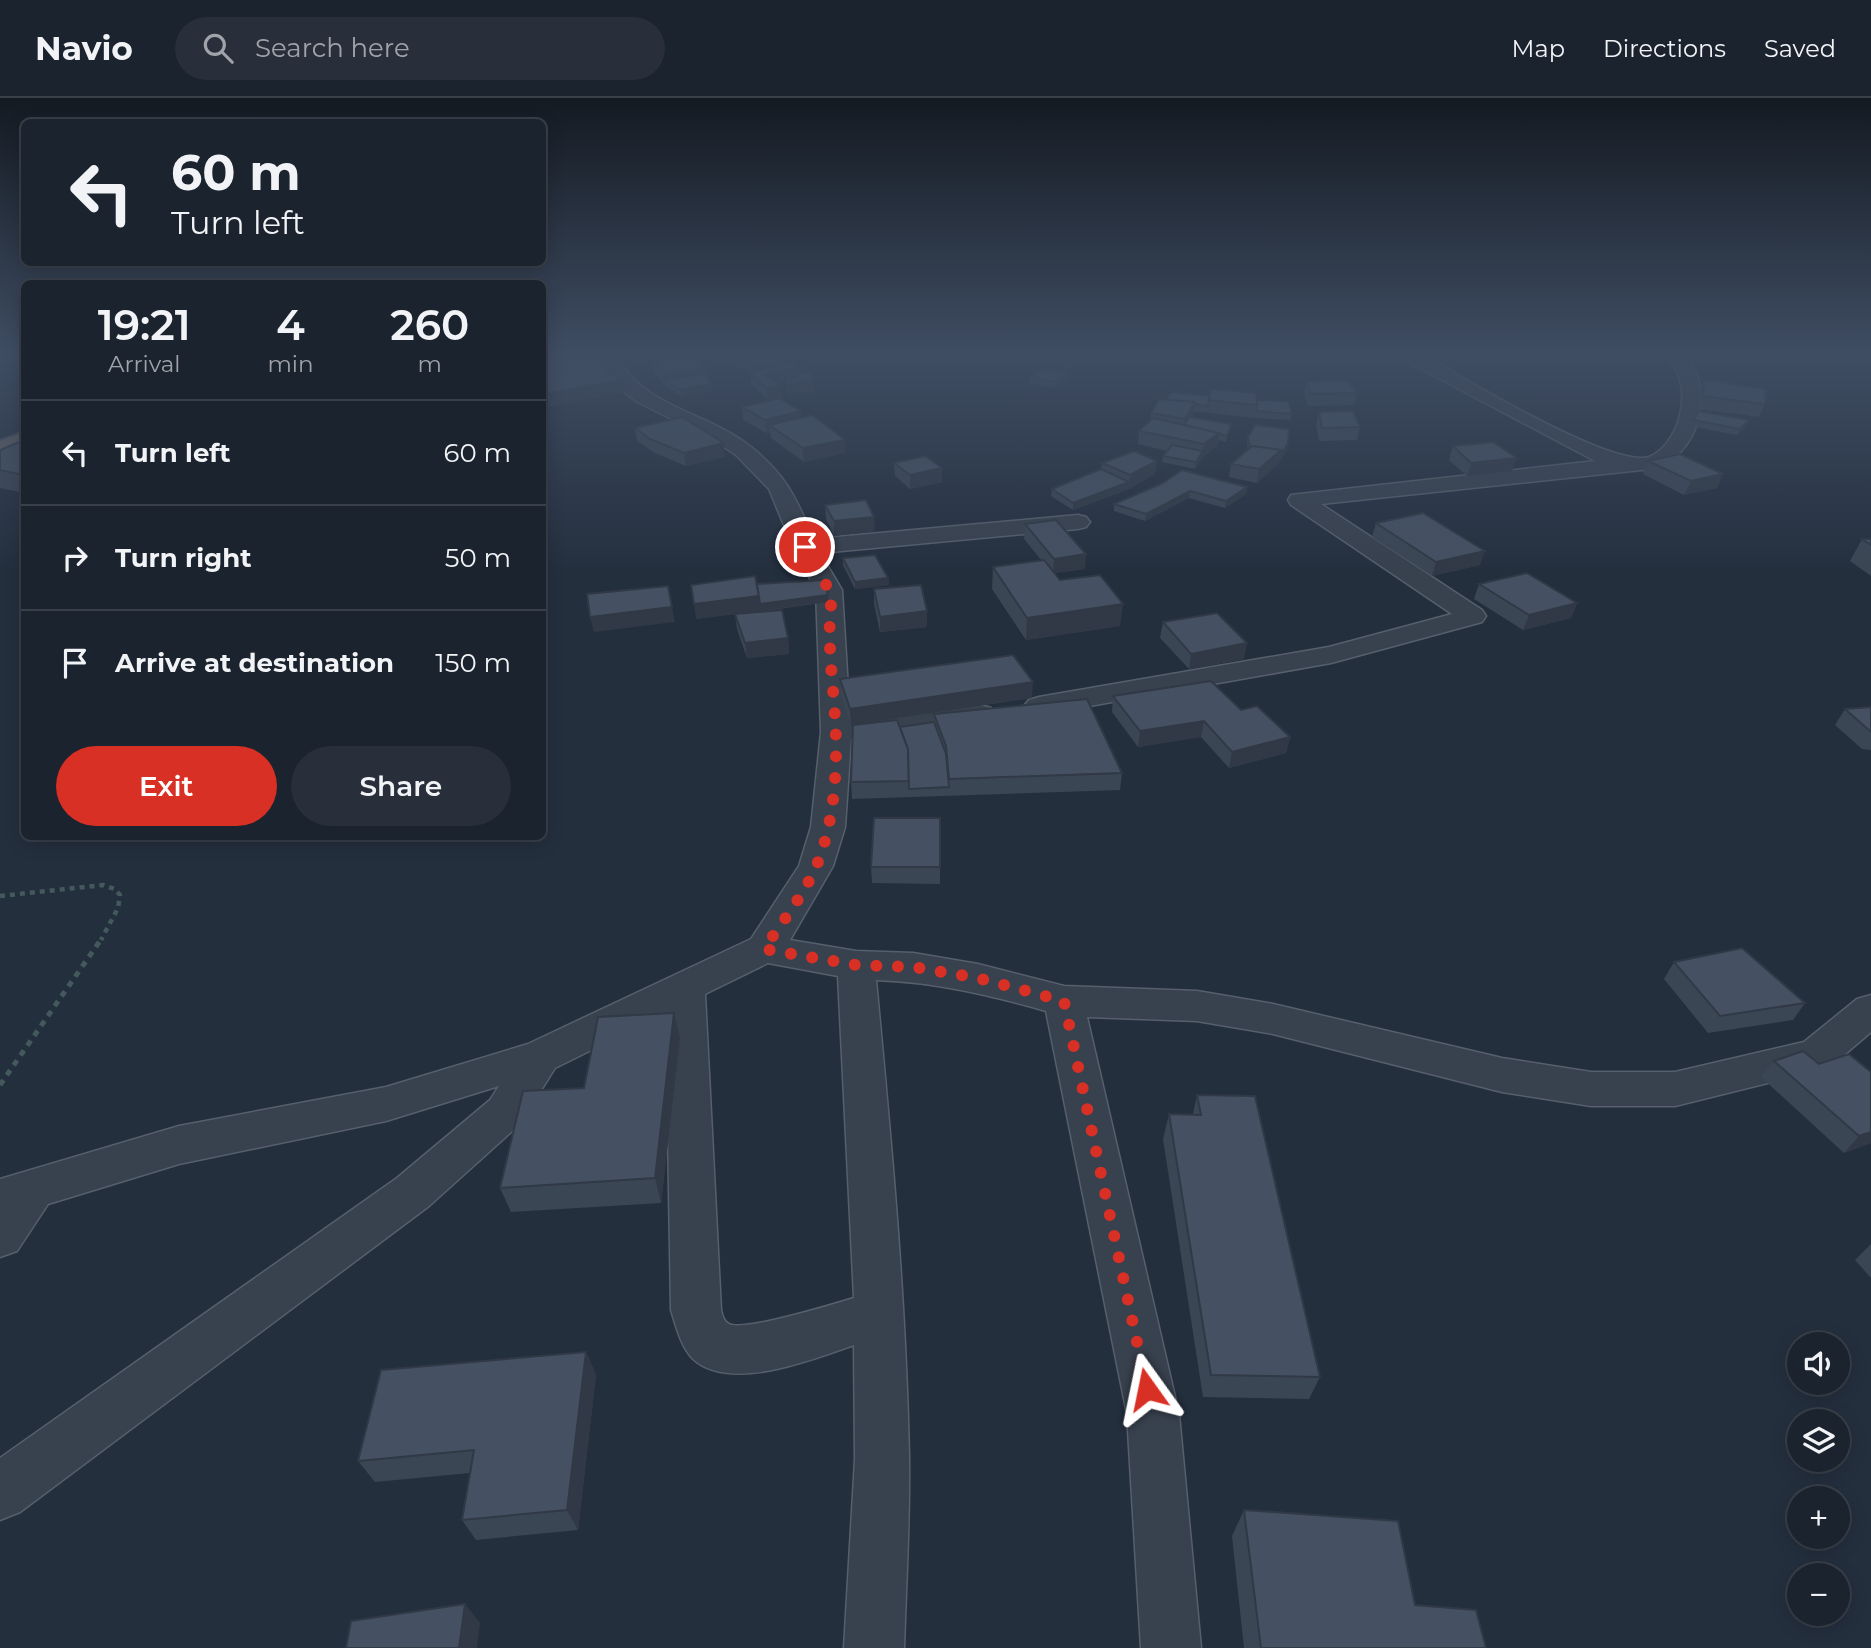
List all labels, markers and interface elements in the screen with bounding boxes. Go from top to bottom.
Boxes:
search box [175,17,665,80]
text: Navio [35,28,133,68]
icon: search [199,29,237,67]
text: Search here [255,32,410,64]
text: Map [1512,34,1565,63]
text: Directions [1603,34,1726,63]
text: Saved [1764,34,1836,63]
text: 60 m [171,143,301,202]
icon: left [56,147,147,238]
text: Turn left [171,203,305,242]
text: 19:21 [98,299,191,351]
text: 4 [276,299,305,351]
text: 260 [390,299,469,351]
text: Arrival [108,350,180,378]
text: min [267,350,314,378]
text: m [418,350,442,378]
icon: left [56,434,94,472]
text: Turn left [115,437,231,469]
text: 60 m [444,437,511,469]
pin [775,517,835,577]
icon: arrive [786,528,824,566]
icon: right [56,539,94,577]
text: Turn right [115,542,251,574]
text: 50 m [445,542,511,574]
icon: arrive [56,644,94,682]
text: Arrive at destination [115,647,394,679]
text: 150 m [435,647,511,679]
button: Exit [56,746,277,826]
button: Share [291,746,511,826]
map controls [1787,1332,1850,1626]
button: sound [1787,1332,1850,1395]
position arrow [1110,1352,1184,1426]
button: layers [1787,1409,1850,1472]
button: + [1787,1486,1850,1549]
button: − [1787,1563,1850,1626]

